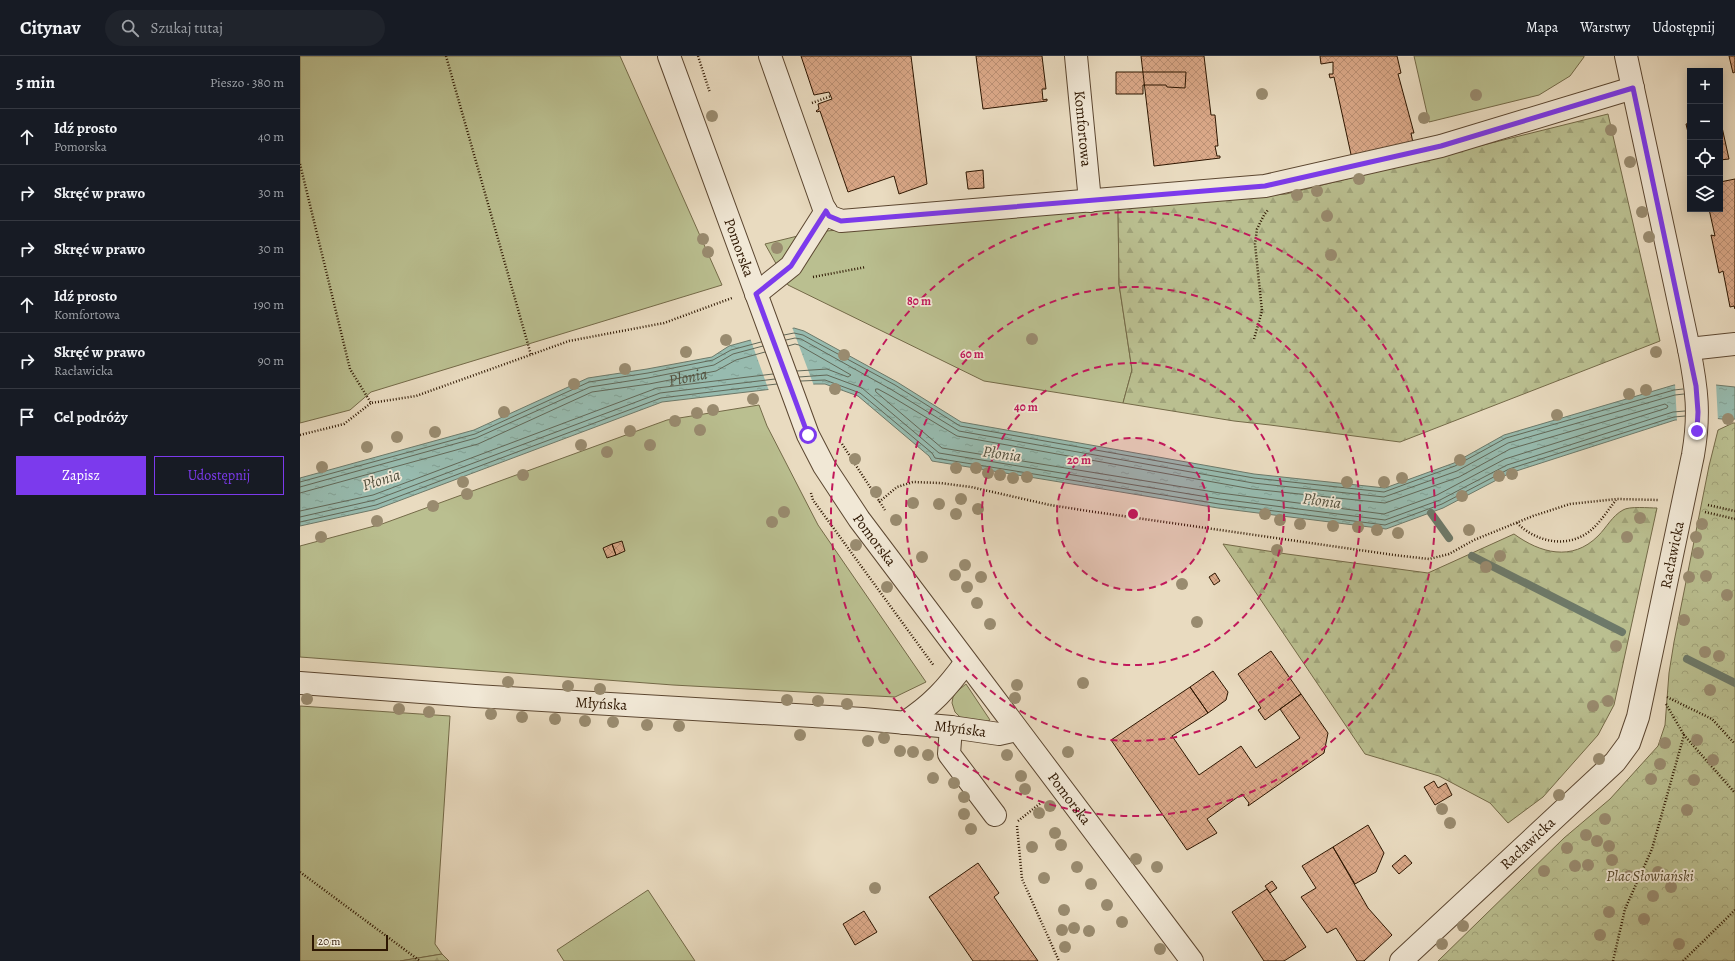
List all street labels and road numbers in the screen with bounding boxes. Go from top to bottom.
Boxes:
street label: Komfortowa [1069,90,1097,168]
street label: Pomorska [719,215,759,280]
street label: Pomorska [848,510,901,570]
street label: Racławicka [1655,519,1689,590]
street label: Młyńska [575,692,628,715]
street label: Młyńska [934,716,988,742]
street label: Pomorska [1043,768,1096,829]
street label: Racławicka [1496,813,1560,874]

